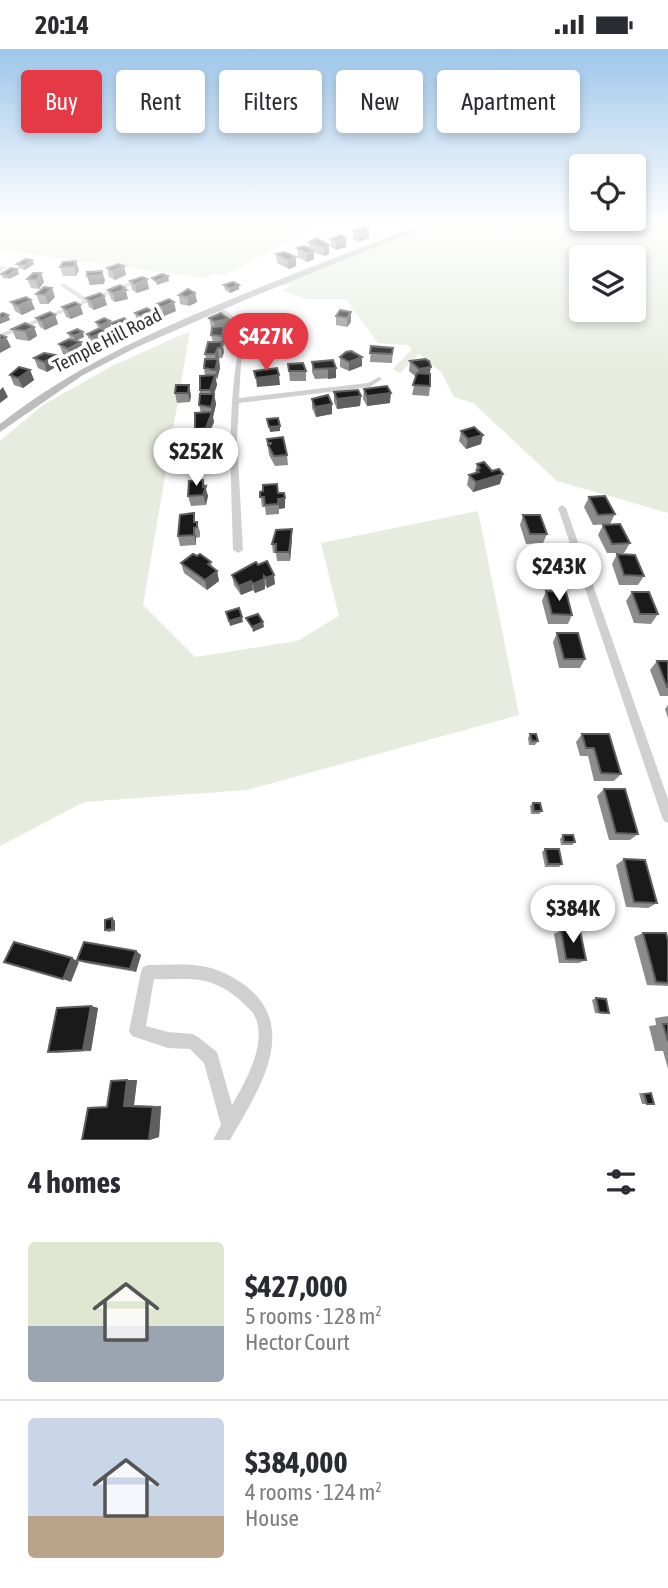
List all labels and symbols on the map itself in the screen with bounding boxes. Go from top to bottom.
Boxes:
street label: Temple Hill Road [49,303,165,377]
pin: $427K [217,313,315,373]
pin: $252K [147,429,245,488]
pin: $243K [510,543,608,603]
pin: $384K [524,885,622,945]

